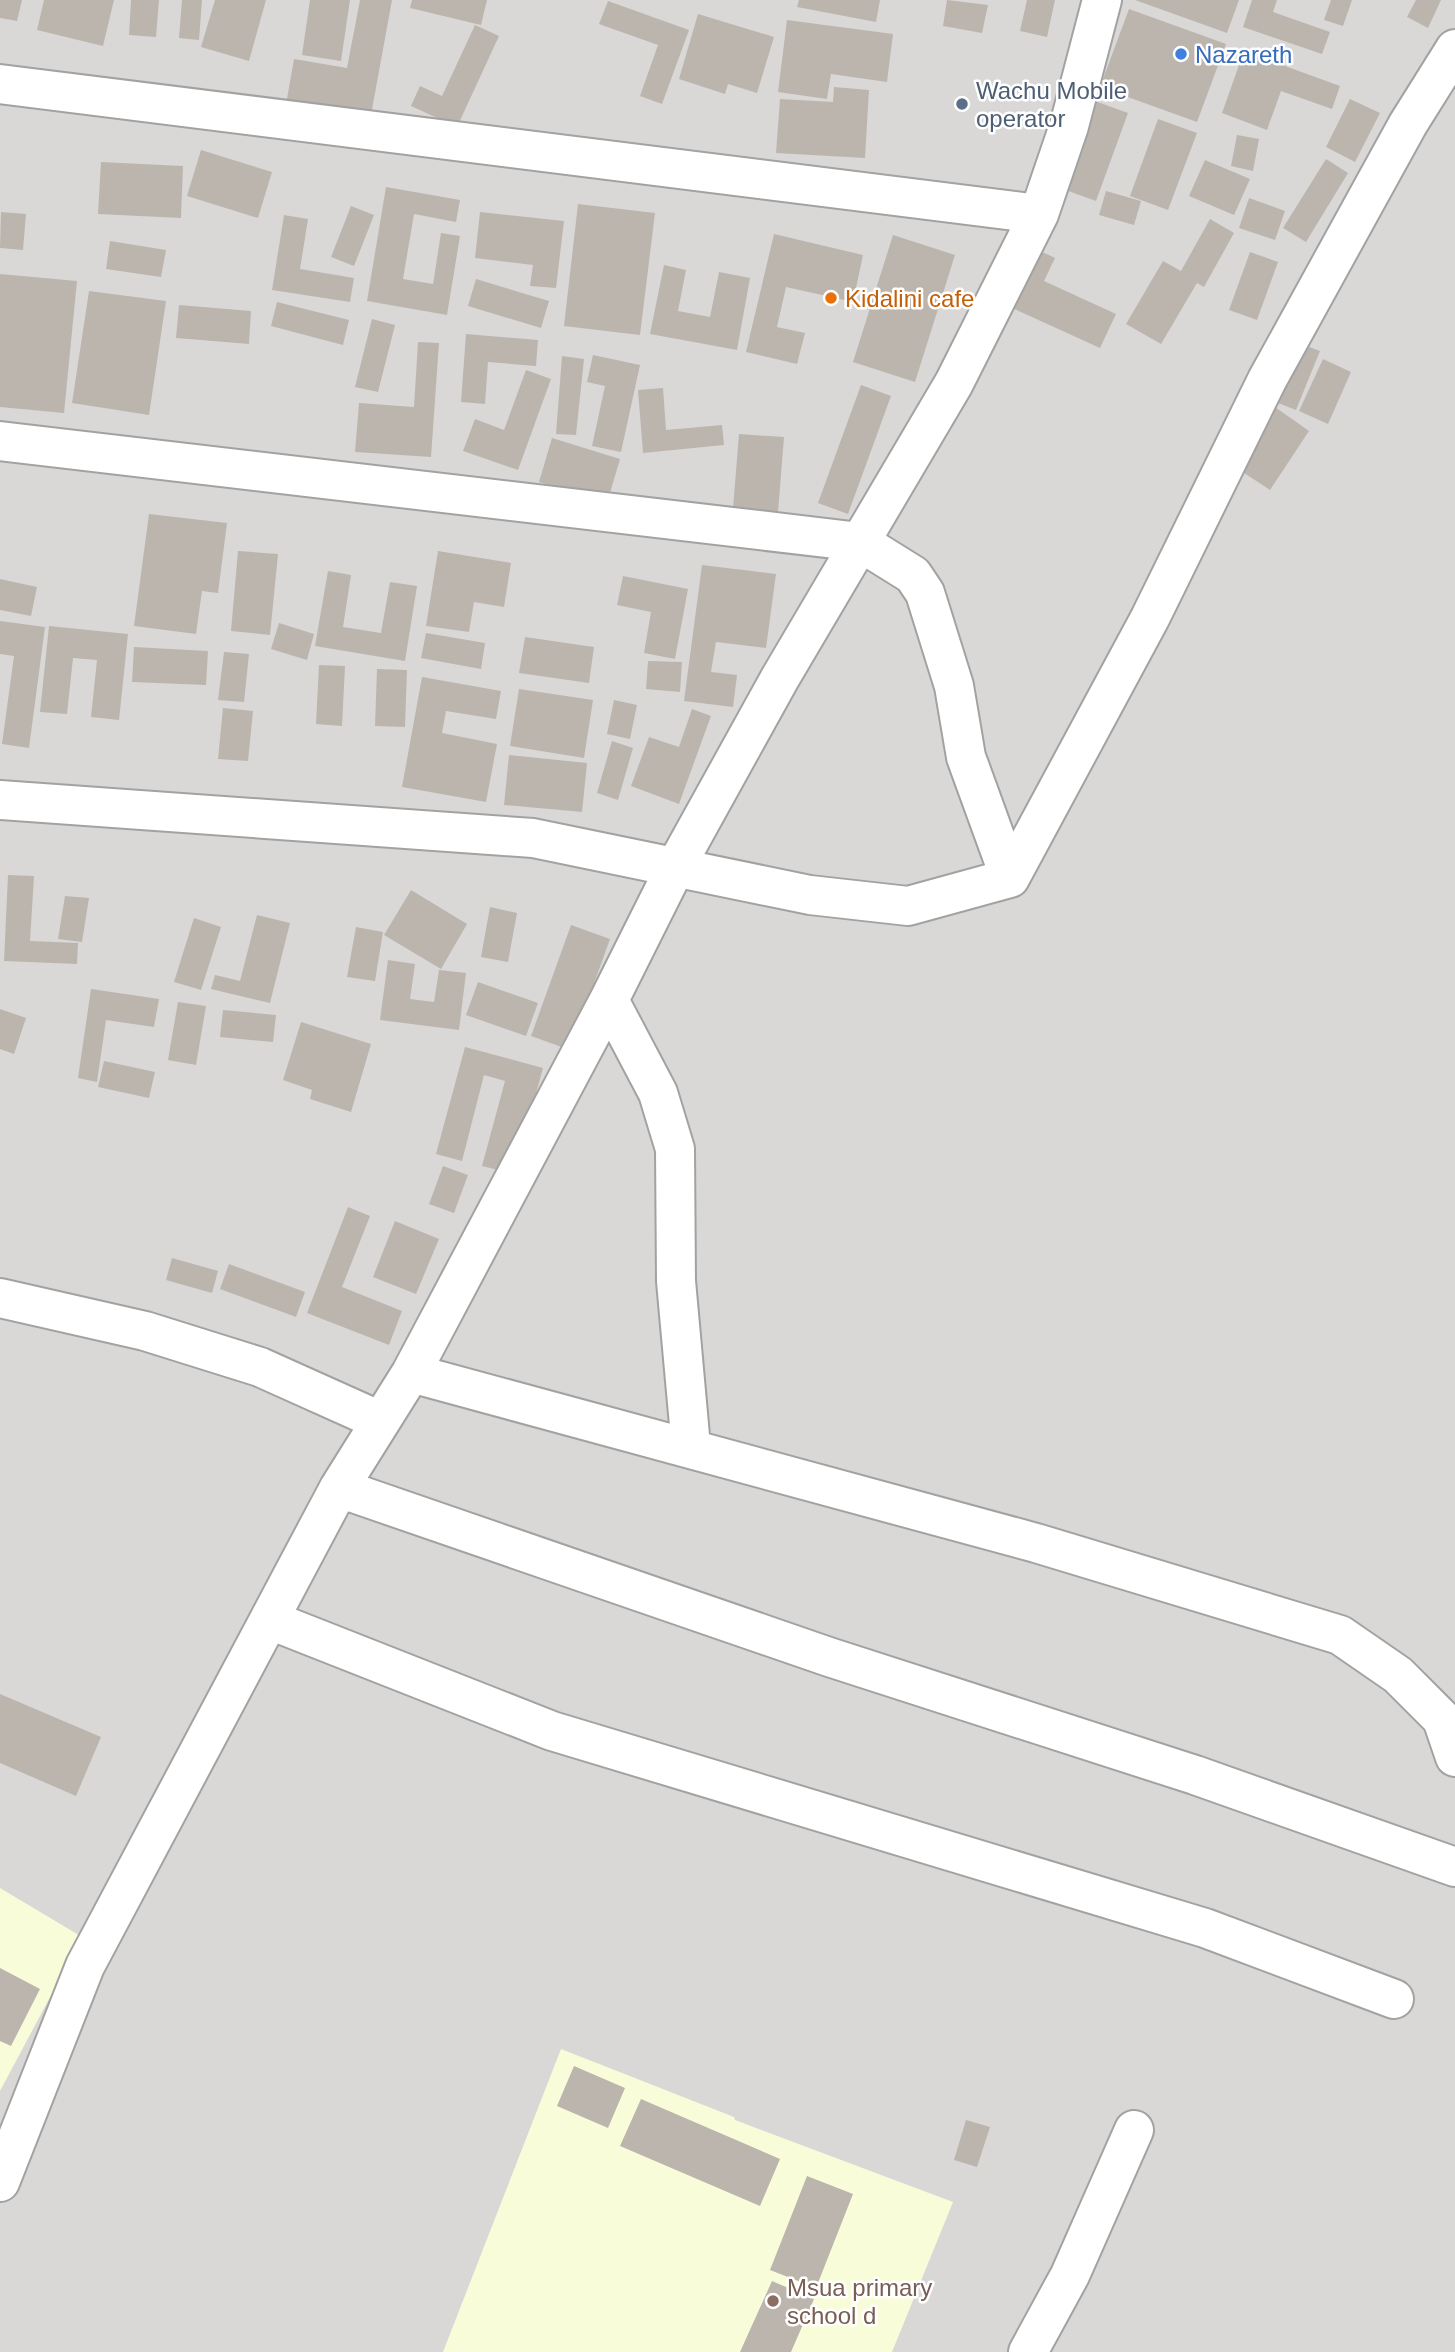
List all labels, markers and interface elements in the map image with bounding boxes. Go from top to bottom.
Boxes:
place label: Nazareth [1195,41,1292,68]
marker: Nazareth [1173,46,1189,62]
place label: Wachu Mobile operator [976,77,1127,132]
marker: Wachu Mobile operator [954,96,970,112]
place label: Kidalini cafe [845,285,974,312]
marker: Kidalini cafe [823,290,839,306]
place label: Msua primary school d [787,2274,932,2329]
marker: Msua primary school d [765,2293,781,2309]

